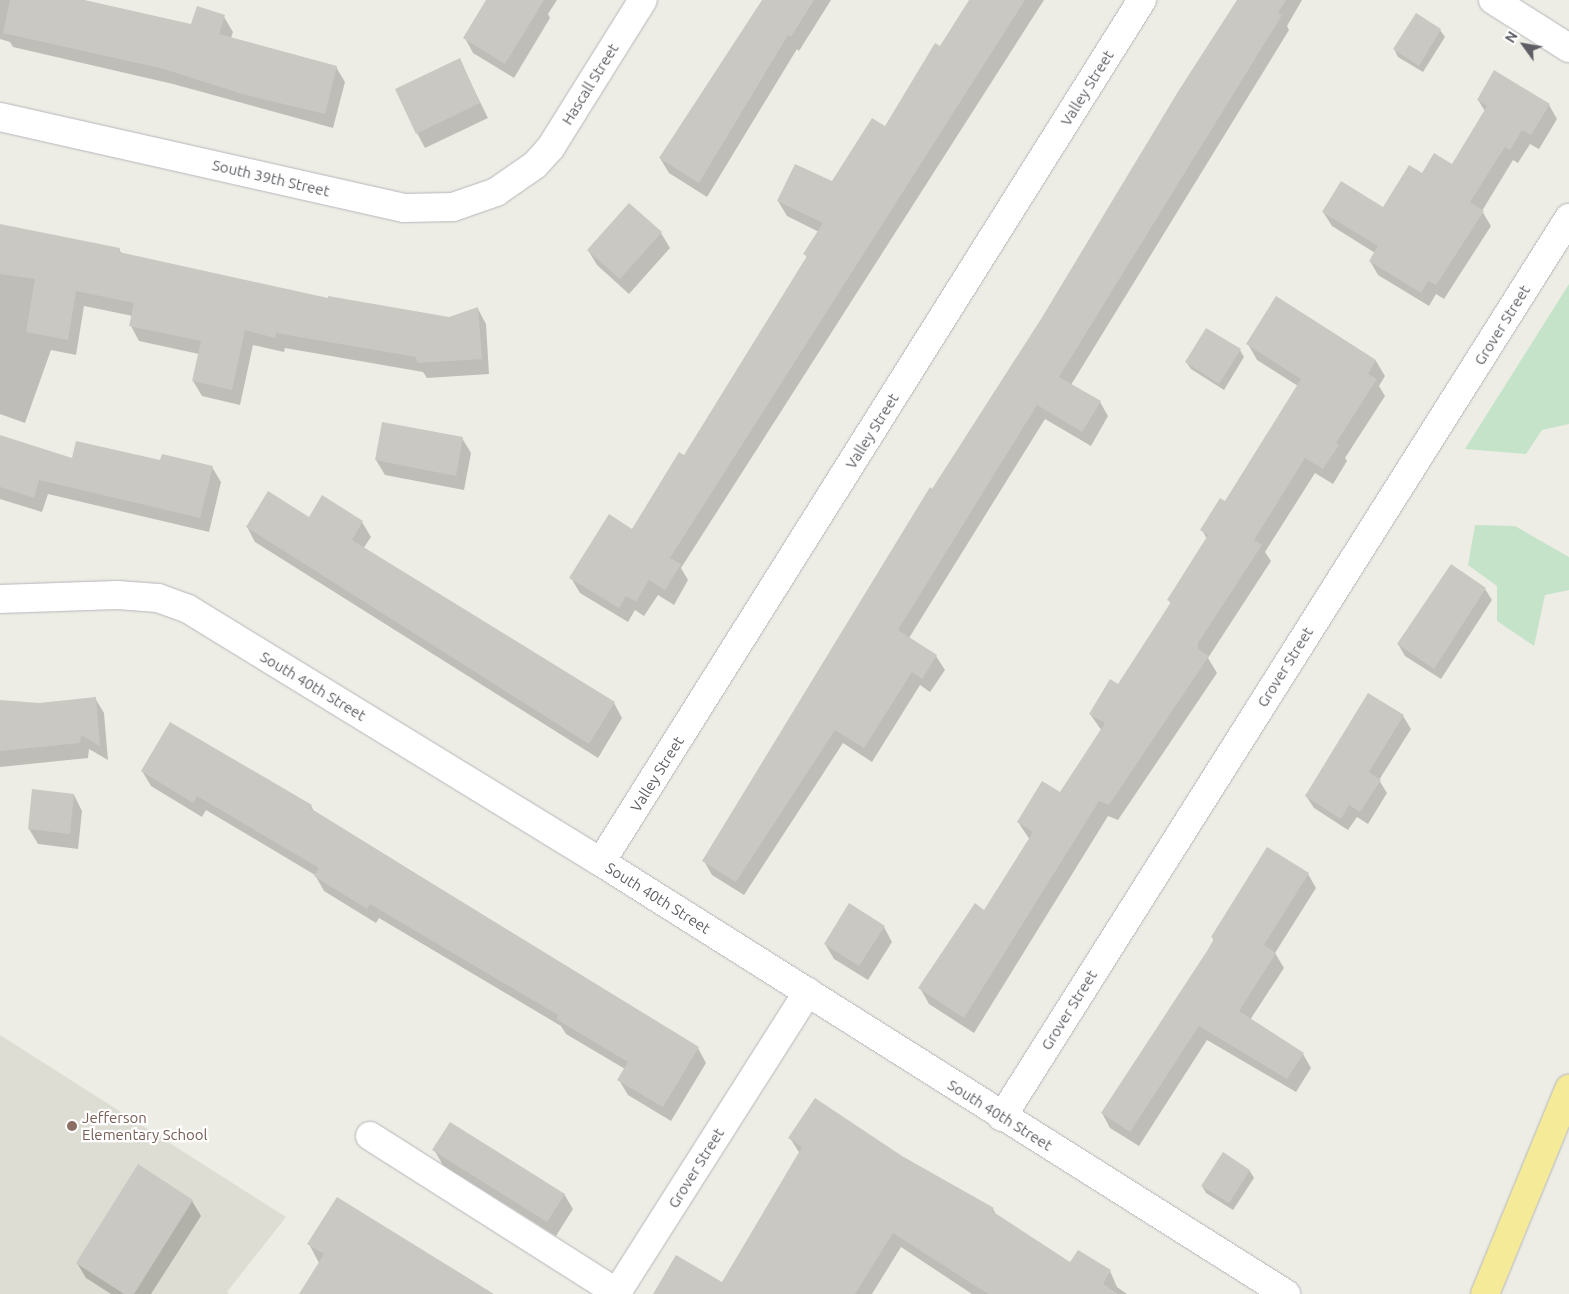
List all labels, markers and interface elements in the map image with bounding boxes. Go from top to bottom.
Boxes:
north arrow [1499,20,1549,70]
text: N [1502,28,1521,46]
street label: Hascall Street [558,40,622,128]
street label: Valley Street [1057,47,1117,129]
street label: South 39th Street [211,156,331,200]
street label: Grover Street [1470,282,1534,368]
street label: Valley Street [842,390,902,472]
street label: Grover Street [1253,624,1317,710]
street label: South 40th Street [257,647,369,725]
street label: Valley Street [627,733,687,815]
street label: South 40th Street [602,859,714,937]
street label: Grover Street [1037,967,1101,1053]
street label: South 40th Street [944,1076,1056,1154]
place label: Jefferson Elementary School [82,1108,208,1143]
marker: Jefferson Elementary School [66,1120,78,1132]
street label: Grover Street [664,1125,728,1211]

